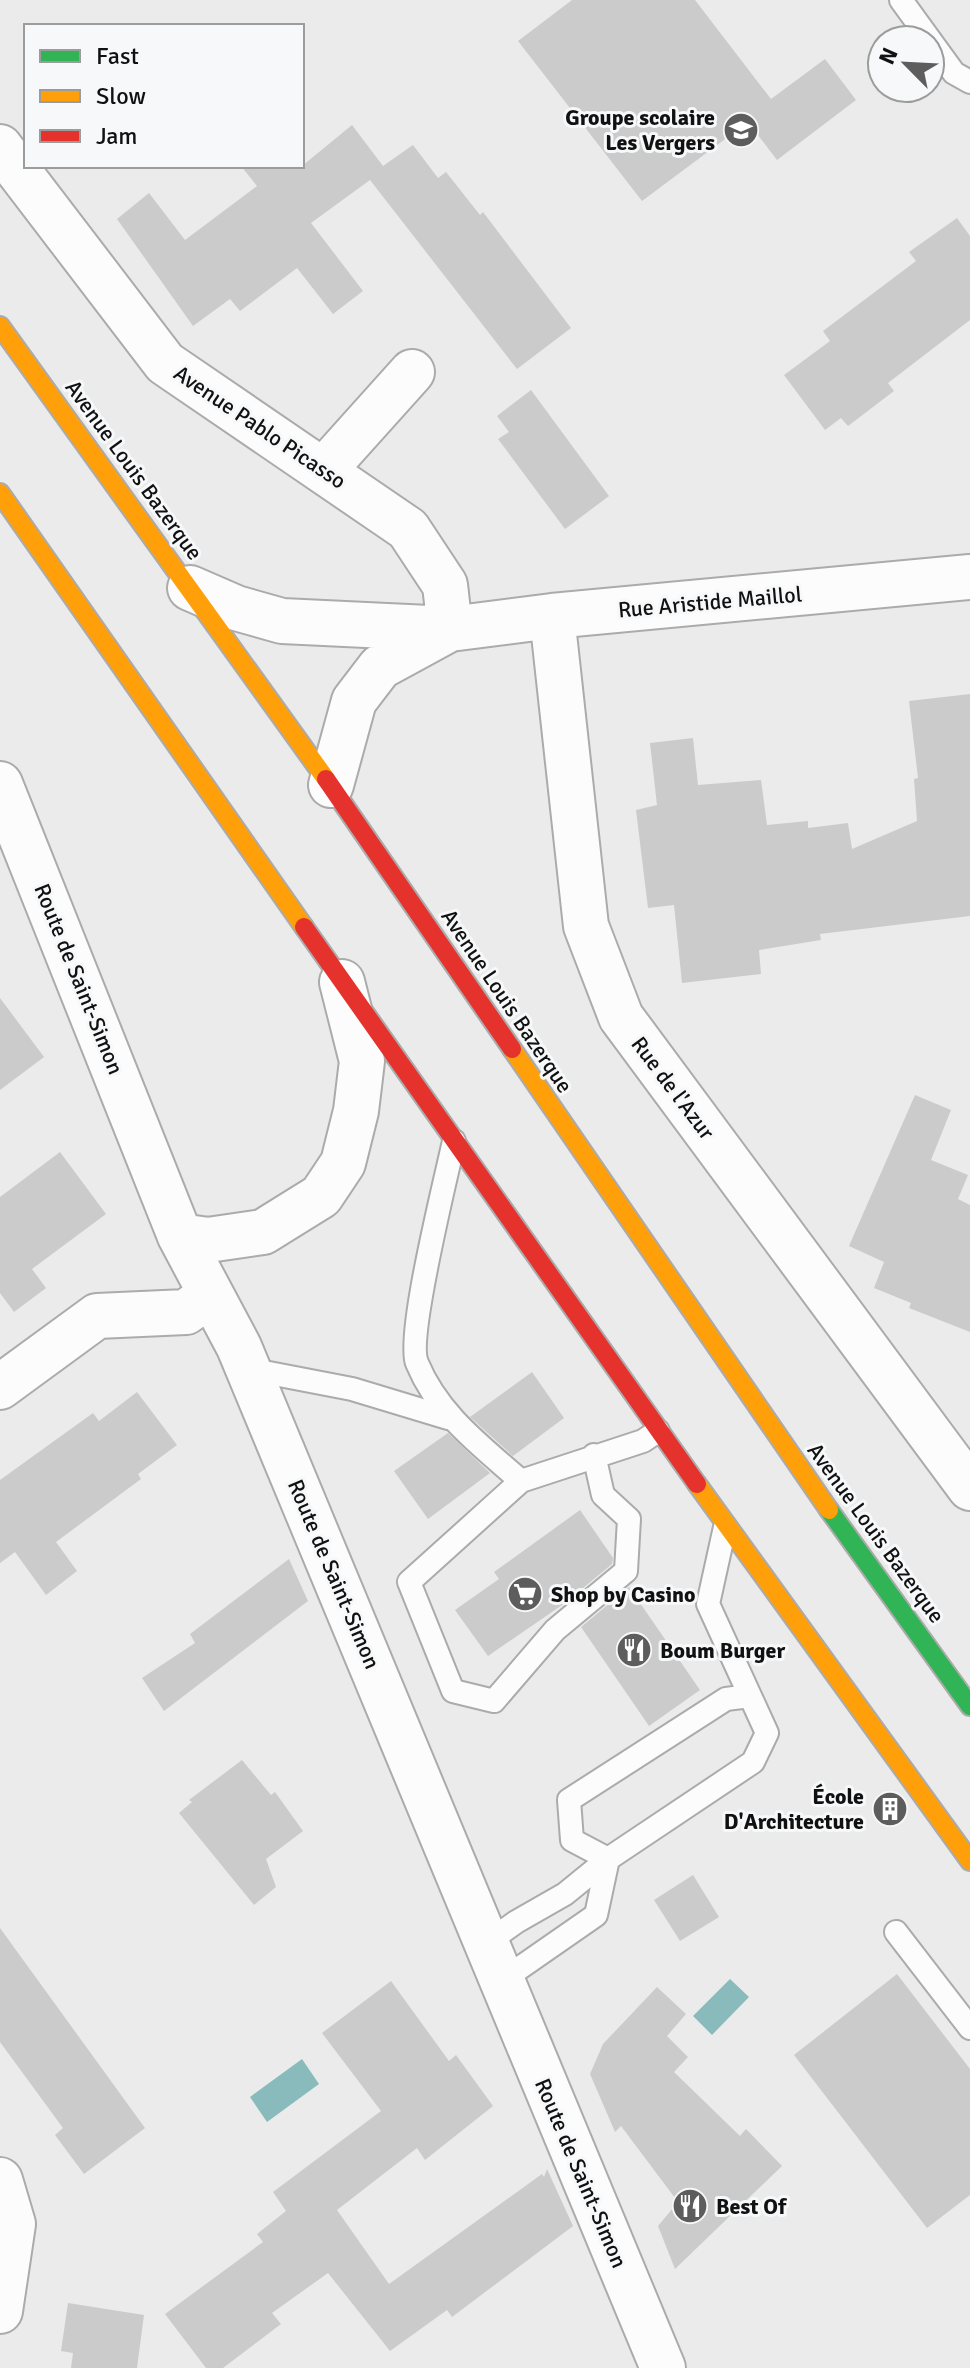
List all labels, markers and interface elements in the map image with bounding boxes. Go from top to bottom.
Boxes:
legend [24,24,304,168]
north arrow [866,24,946,104]
text: Fast [96,41,139,71]
text: N [873,44,904,69]
text: Slow [96,81,146,111]
place label: Groupe scolaire Les Vergers [565,104,715,156]
school or university icon: Groupe scolaire Les Vergers [722,111,760,149]
text: Jam [96,121,137,151]
street label: Avenue Pablo Picasso [169,359,351,495]
street label: Avenue Louis Bazerque [60,375,208,565]
street label: Rue Aristide Maillol [617,581,803,623]
street label: Route de Saint-Simon [28,880,130,1078]
street label: Avenue Louis Bazerque [435,904,579,1098]
street label: Rue de l'Azur [626,1031,720,1145]
street label: Avenue Louis Bazerque [802,1438,950,1628]
street label: Route de Saint-Simon [282,1475,386,1673]
supermarket icon: Shop by Casino [506,1575,544,1613]
place label: Shop by Casino [551,1581,695,1608]
restaurant icon: Boum Burger [615,1631,653,1669]
place label: Boum Burger [660,1637,786,1664]
place label: École D'Architecture [724,1783,864,1835]
building icon: École D'Architecture [871,1790,909,1828]
street label: Route de Saint-Simon [529,2074,633,2272]
restaurant icon: Best Of [671,2187,709,2225]
place label: Best Of [716,2193,787,2220]

